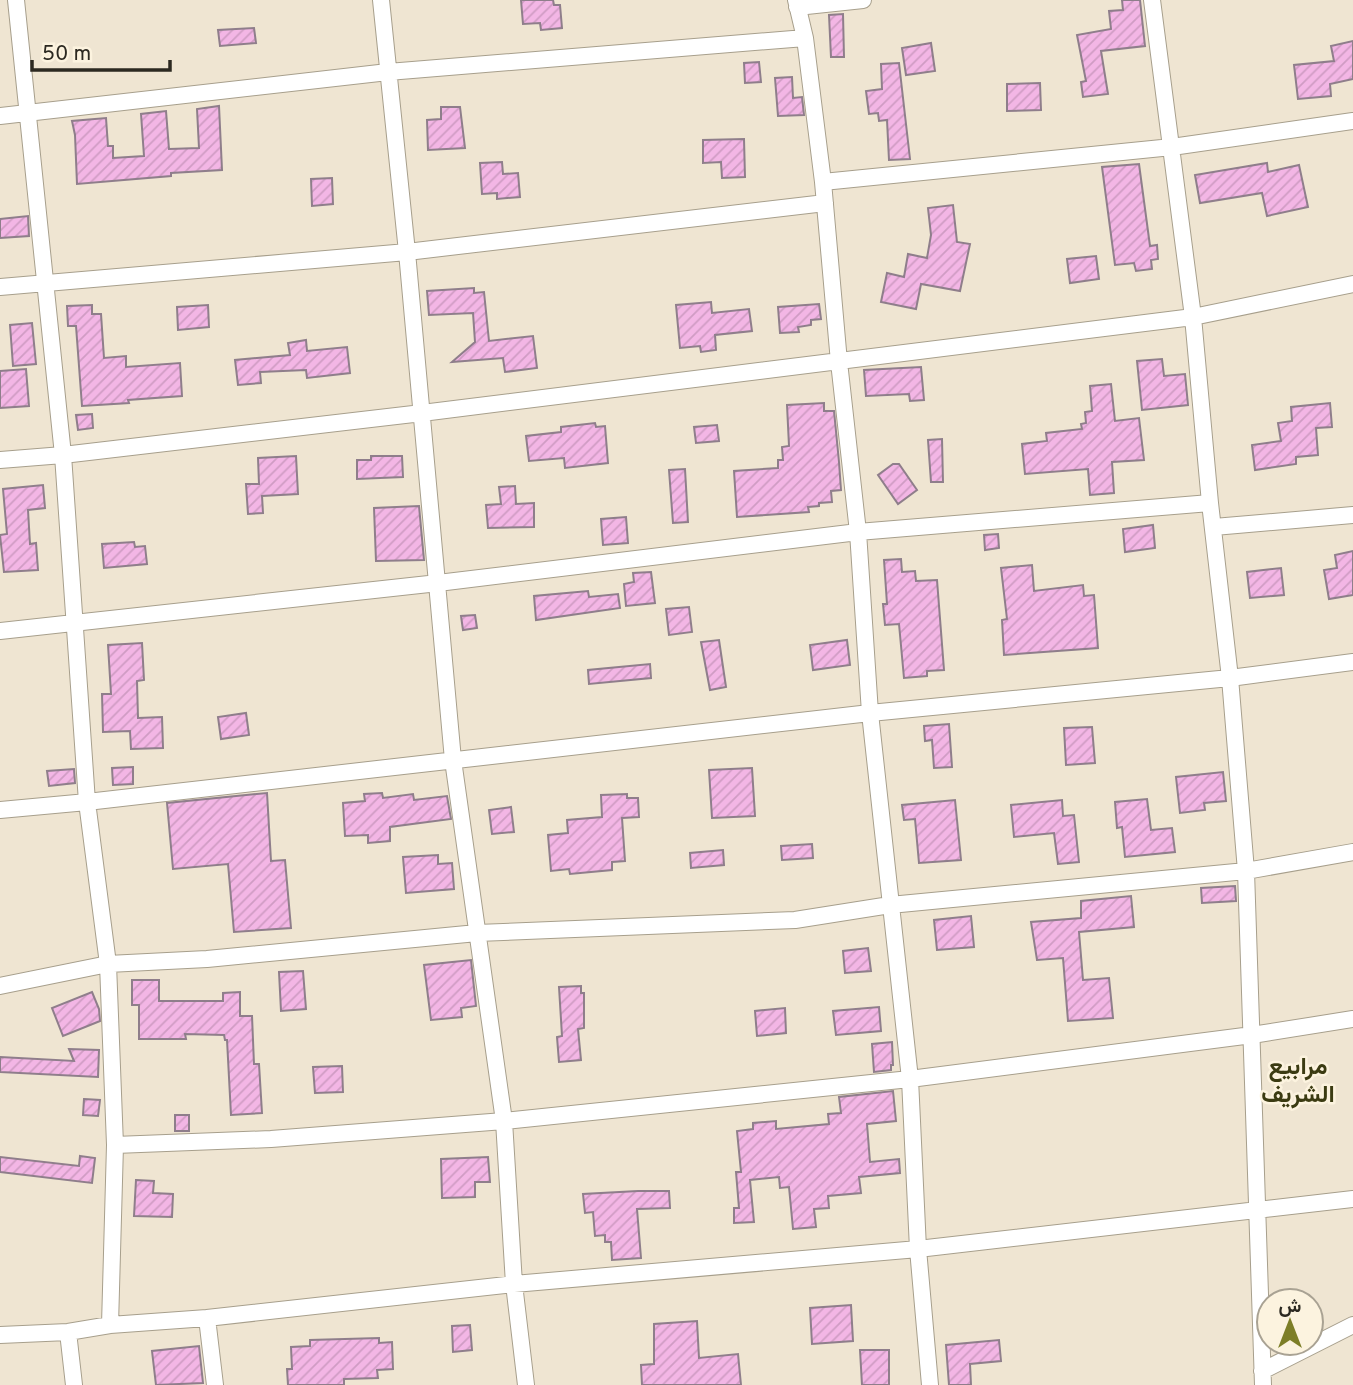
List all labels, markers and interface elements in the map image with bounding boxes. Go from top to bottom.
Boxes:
scale bar [32,28,170,72]
text: 50 m [42,41,91,68]
district label: مرابيع الشريف [1261,1053,1335,1111]
north arrow [1255,1287,1325,1357]
text: ش [1279,1295,1302,1319]

